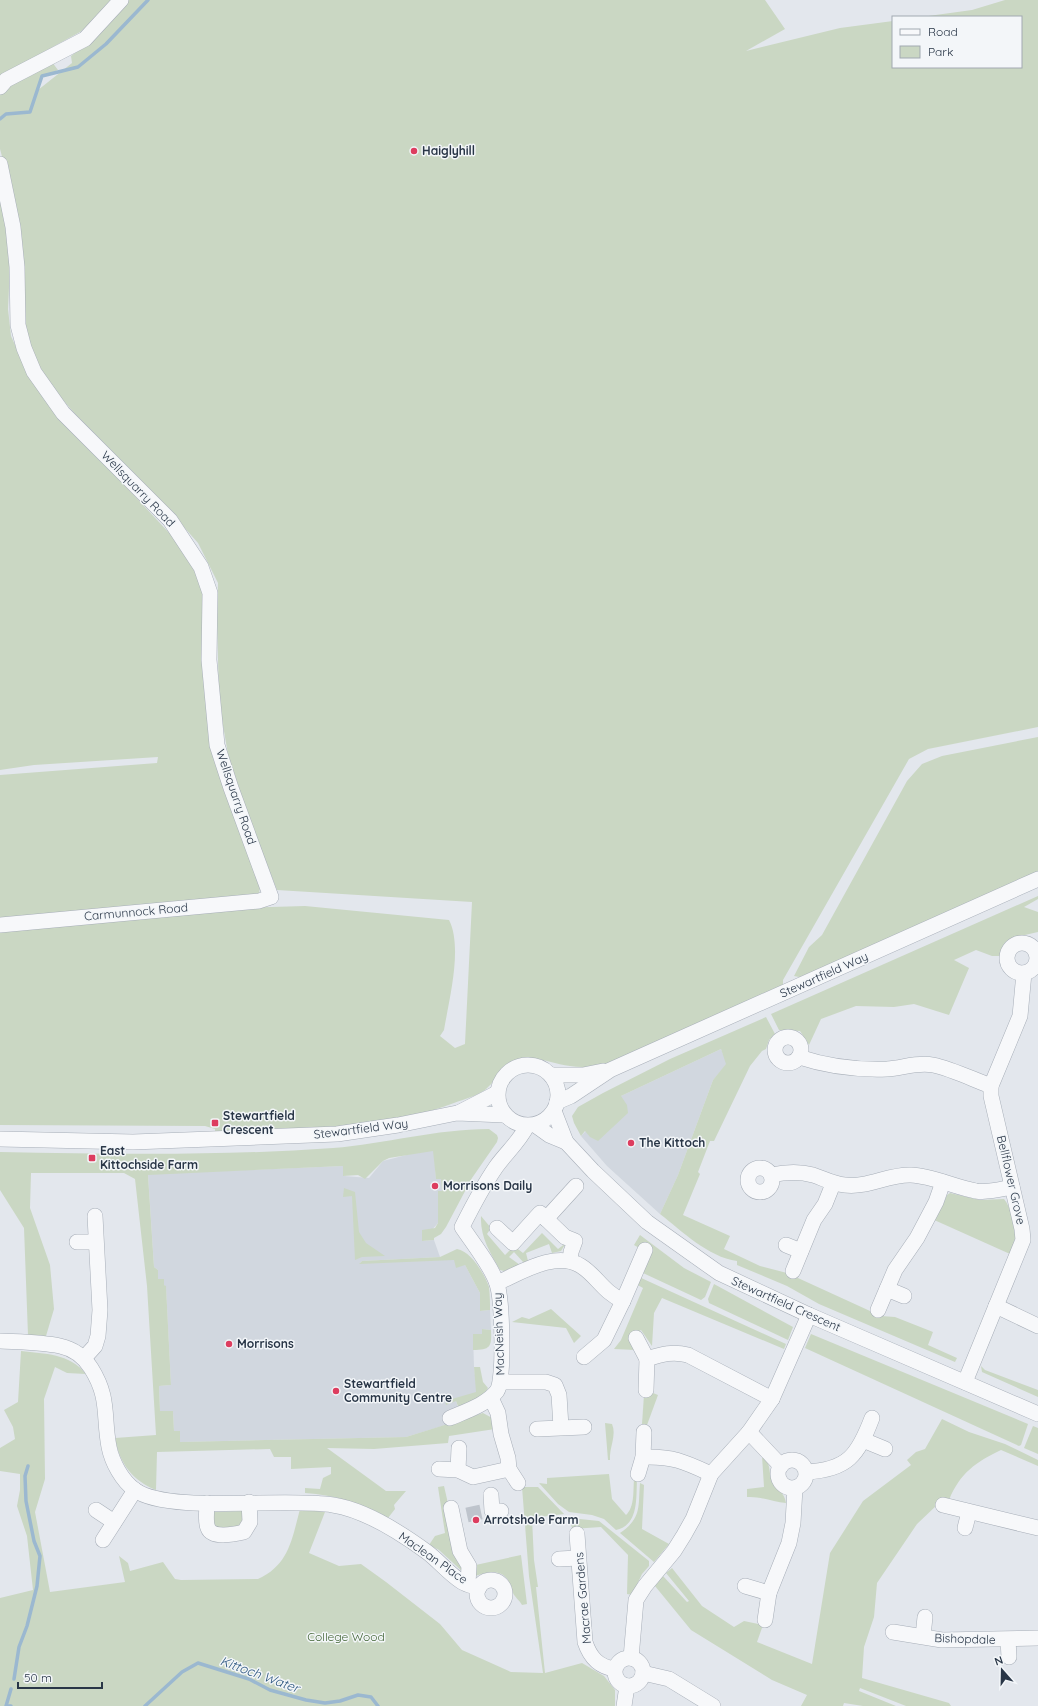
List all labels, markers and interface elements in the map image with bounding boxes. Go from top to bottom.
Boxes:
legend [892,16,1022,68]
text: Road [928,24,958,39]
text: Park [928,44,953,59]
place label: Haiglyhill [422,143,475,158]
marker: Haiglyhill [409,146,419,156]
street label: Wellsquarry Road [98,448,178,530]
street label: Wellsquarry Road [213,747,260,846]
street label: Carmunnock Road [83,899,189,924]
street label: Stewartfield Way [777,948,870,1001]
place label: Stewartfield Crescent [223,1108,295,1137]
street label: Stewartfield Way [313,1115,409,1142]
marker: Stewartfield Crescent [210,1118,220,1128]
street label: Bellflower Grove [994,1134,1029,1226]
place label: The Kittoch [639,1135,705,1150]
marker: The Kittoch [626,1138,636,1148]
place label: East Kittochside Farm [100,1143,198,1172]
marker: East Kittochside Farm [87,1153,97,1163]
place label: Morrisons Daily [443,1178,532,1193]
marker: Morrisons Daily [430,1181,440,1191]
street label: Stewartfield Crescent [729,1273,843,1334]
street label: MacNeish Way [490,1292,507,1376]
place label: Morrisons [237,1336,294,1351]
marker: Morrisons [224,1339,234,1349]
place label: Stewartfield Community Centre [344,1376,452,1405]
marker: Stewartfield Community Centre [331,1386,341,1396]
place label: Arrotshole Farm [484,1512,579,1527]
marker: Arrotshole Farm [471,1515,481,1525]
street label: Maclean Place [396,1528,471,1587]
street label: Macrae Gardens [571,1551,594,1645]
park label: College Wood [307,1629,385,1644]
street label: Bishopdale [934,1630,996,1647]
north arrow [982,1650,1022,1690]
water label: Kittoch Water [218,1652,304,1696]
text: N [992,1653,1005,1669]
scale bar [18,1664,102,1690]
text: 50 m [24,1670,52,1685]

